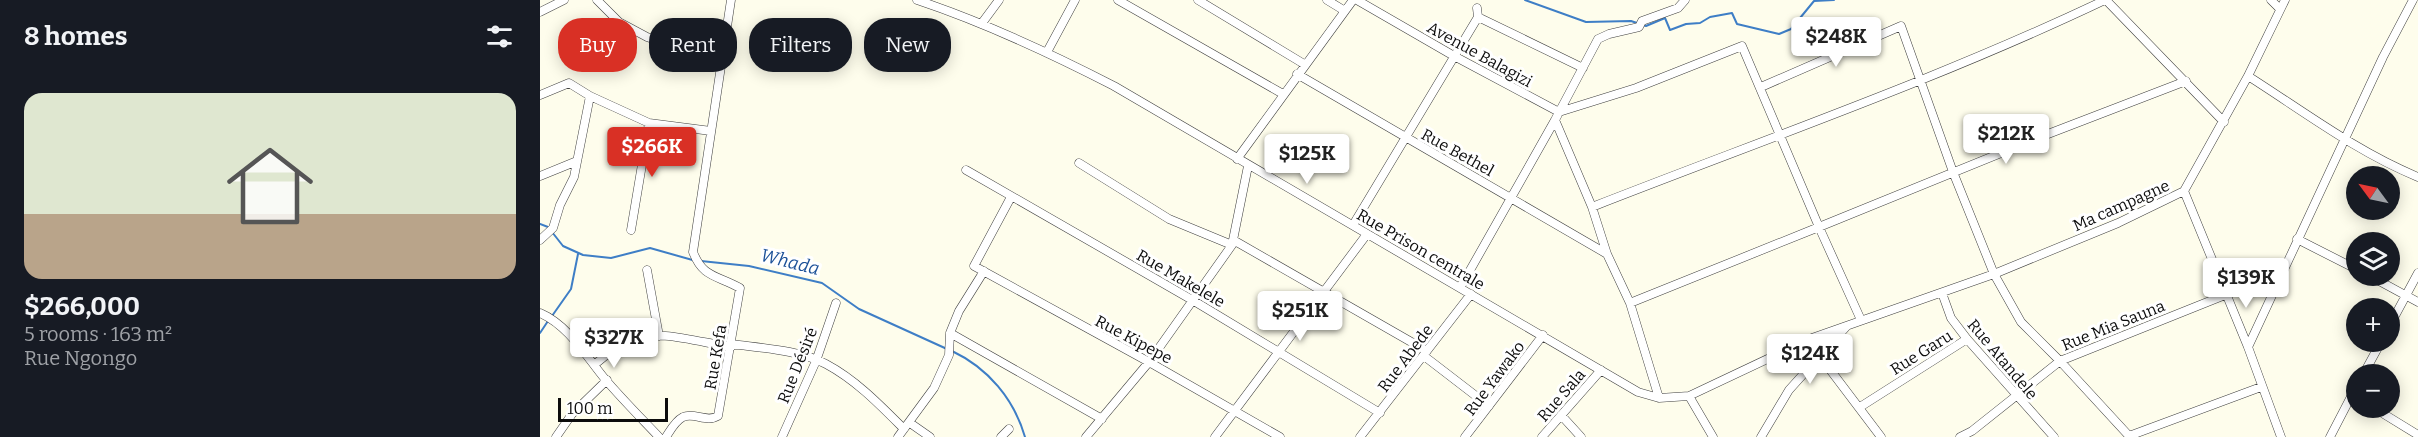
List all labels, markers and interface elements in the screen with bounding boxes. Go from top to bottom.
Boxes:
pin: $248K [1794,17,1878,68]
chip: Buy [558,18,637,72]
chip: Rent [649,18,737,72]
chip: Filters [749,18,852,72]
chip: New [864,18,951,72]
street label: Avenue Balagizi [1424,18,1536,91]
icon: filters [483,20,516,53]
text: 8 homes [24,21,128,52]
text: $248K [1805,24,1867,48]
pin: $212K [1964,114,2048,165]
text: $212K [1977,121,2035,145]
street label: Rue Bethel [1418,125,1498,180]
pin: $266K [610,127,694,178]
icon: home [216,132,324,240]
text: $266K [621,134,683,158]
pin: $125K [1265,134,1349,185]
text: $125K [1278,141,1336,165]
north arrow [2346,166,2400,220]
map controls [2346,166,2400,418]
street label: Ma campagne [2070,176,2172,235]
street label: Rue Prison centrale [1353,205,1488,294]
button: layers [2346,232,2400,286]
water label: Whada [758,244,822,280]
street label: Rue Makelele [1133,245,1228,311]
pin: $139K [2204,258,2288,309]
text: $139K [2217,265,2275,289]
text: $266,000 [24,291,140,322]
pin: $251K [1258,291,1342,342]
street label: Rue Mia Sauna [2059,296,2168,355]
text: $251K [1271,298,1329,322]
button: + [2346,298,2400,352]
street label: Rue Kipepe [1092,311,1176,368]
street label: Rue Atandele [1963,315,2042,403]
pin: $327K [572,318,656,369]
street label: Rue Abede [1374,321,1437,396]
text: 5 rooms · 163 m² [24,322,172,346]
street label: Rue Kefa [700,323,731,391]
street label: Rue Désiré [774,324,821,406]
text: $327K [584,325,644,349]
street label: Rue Garu [1887,326,1956,379]
pin: $124K [1768,334,1852,385]
street label: Rue Yawako [1460,337,1529,419]
text: $124K [1781,341,1839,365]
text: Rue Ngongo [24,346,137,370]
button: − [2346,364,2400,418]
street label: Rue Sala [1533,365,1589,425]
scale bar [558,395,668,422]
text: 100 m [567,399,612,418]

